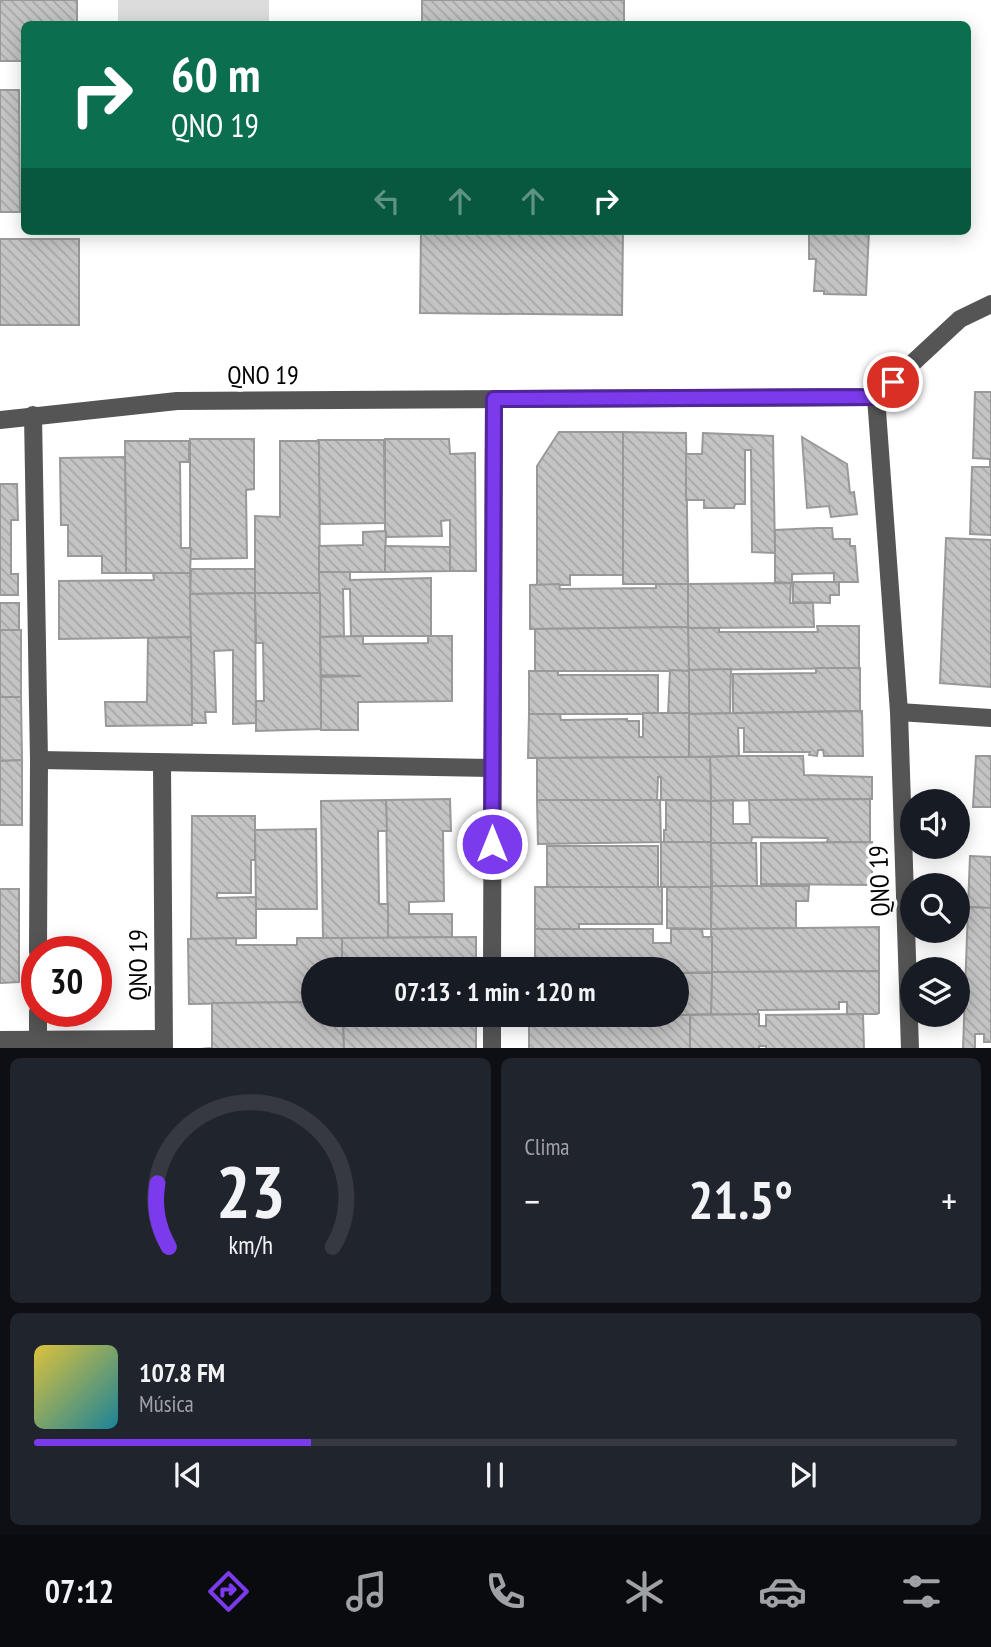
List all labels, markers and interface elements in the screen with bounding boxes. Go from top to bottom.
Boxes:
text: 60 m [171,42,260,106]
icon: right [56,49,147,140]
text: QNO 19 [171,104,259,146]
icon: left [368,182,406,220]
icon: ahead [441,182,479,220]
icon: ahead [514,182,552,220]
icon: right [587,182,625,220]
pin [863,352,923,412]
street label: QNO 19 [227,358,299,391]
icon: arrive [874,363,912,401]
map controls [900,789,970,1027]
button: sound [900,789,970,859]
position arrow [455,807,529,881]
street label: QNO 19 [861,845,897,917]
button: search [900,873,970,943]
street label: QNO 19 [121,929,154,1001]
speed limit sign: 30 [21,936,112,1027]
button: layers [900,957,970,1027]
text: 07:13 · 1 min · 120 m [395,975,595,1008]
text: Clima [525,1132,570,1161]
text: 23 [215,1143,285,1237]
text: 21.5° [688,1166,793,1233]
text: − [525,1176,540,1225]
text: + [941,1176,957,1225]
text: km/h [228,1228,272,1260]
text: 107.8 FM [139,1356,225,1389]
text: Música [139,1389,194,1418]
icon: previous [169,1456,207,1494]
icon: pause [476,1456,514,1494]
icon: next [784,1456,822,1494]
icon: directions [204,1567,253,1616]
icon: music [342,1567,391,1616]
icon: phone [481,1567,530,1616]
icon: climate [620,1567,669,1616]
icon: car [758,1567,807,1616]
icon: filters [897,1567,946,1616]
text: 07:12 [45,1570,114,1612]

